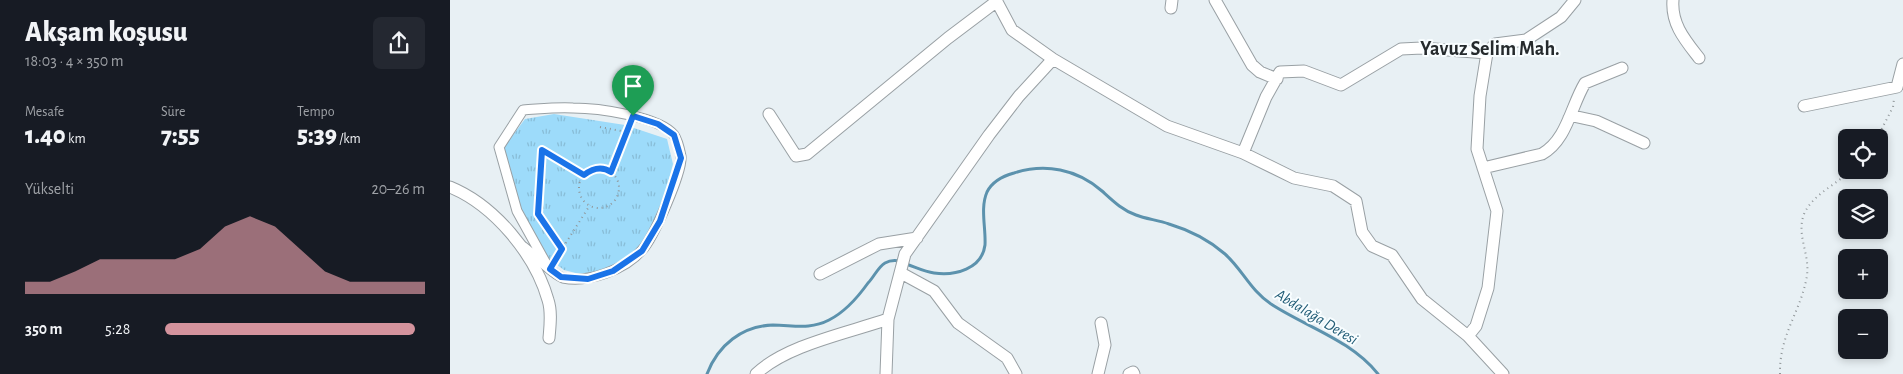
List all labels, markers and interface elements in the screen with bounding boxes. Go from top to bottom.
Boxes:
button: share [373,17,425,69]
text: Akşam koşusu [25,19,188,47]
district label: Yavuz Selim Mah. [1420,39,1560,59]
text: 18:03 · 4 × 350 m [25,53,124,69]
pin [612,65,654,116]
icon: arrive [619,72,647,100]
text: Mesafe [25,105,64,119]
text: Süre [161,105,186,119]
text: Tempo [297,105,335,119]
text: 1.40 [25,123,66,148]
text: 7:55 [161,123,200,148]
text: 5:39 [297,123,337,148]
map controls [1838,129,1888,359]
button: locate [1838,129,1888,179]
text: km [66,132,86,146]
text: /km [337,132,361,146]
text: Yükselti [25,181,74,197]
text: 20–26 m [371,181,425,197]
button: layers [1838,189,1888,239]
button: + [1838,249,1888,299]
water label: Abdalağa Deresi [1272,286,1361,348]
button: − [1838,309,1888,359]
text: 350 m [25,321,62,337]
text: 5:28 [105,321,130,337]

